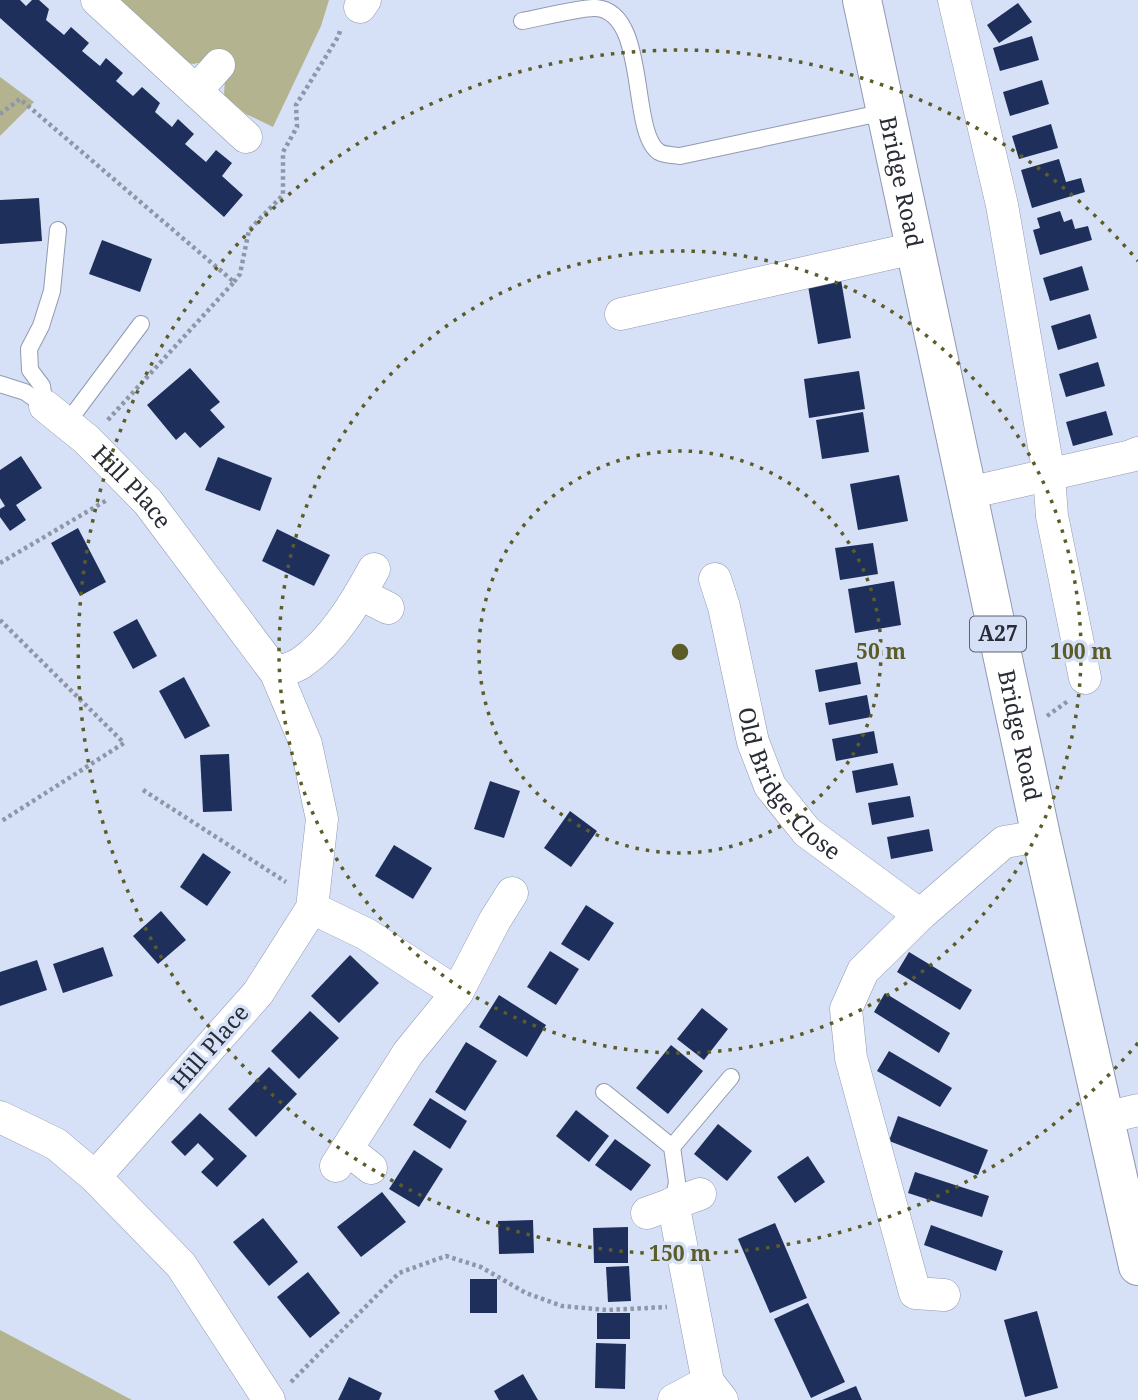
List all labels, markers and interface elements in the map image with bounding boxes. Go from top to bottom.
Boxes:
street label: Bridge Road [872,113,932,250]
street label: Hill Place [86,437,179,535]
road number: A27 [970,616,1026,652]
text: 50 m [856,637,906,665]
text: 100 m [1050,637,1112,665]
centre of rings [668,640,692,664]
street label: Bridge Road [991,666,1050,804]
street label: Old Bridge Close [731,704,848,867]
street label: Hill Place [163,997,255,1096]
text: 150 m [649,1239,711,1267]

